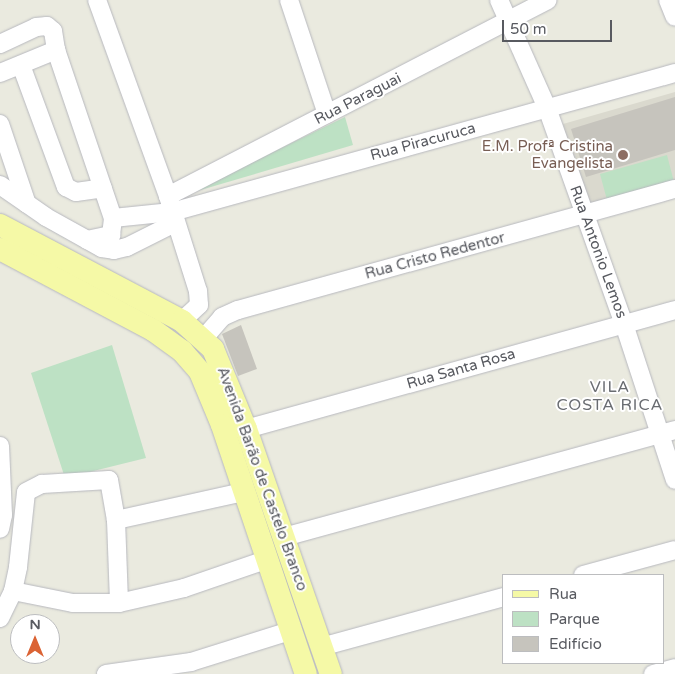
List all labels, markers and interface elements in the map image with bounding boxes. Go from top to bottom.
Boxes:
scale bar [505,10,615,42]
text: 50 m [510,20,547,38]
street label: Rua Paraguai [311,69,405,129]
street label: Rua Piracuruca [368,119,478,165]
place label: E.M. Profª Cristina Evangelista [482,137,613,172]
marker: E.M. Profª Cristina Evangelista [617,149,629,161]
street label: Rua Antonio Lemos [566,183,630,321]
street label: Rua Cristo Redentor [363,229,507,283]
street label: Rua Santa Rosa [405,345,517,393]
street label: Avenida Barão de Castelo Branco [213,365,311,593]
district label: VILA COSTA RICA [555,377,665,415]
legend [502,574,665,664]
text: Rua [549,585,577,603]
text: Parque [549,610,600,628]
north arrow [10,614,60,664]
text: N [29,616,41,633]
text: Edifício [549,635,602,653]

